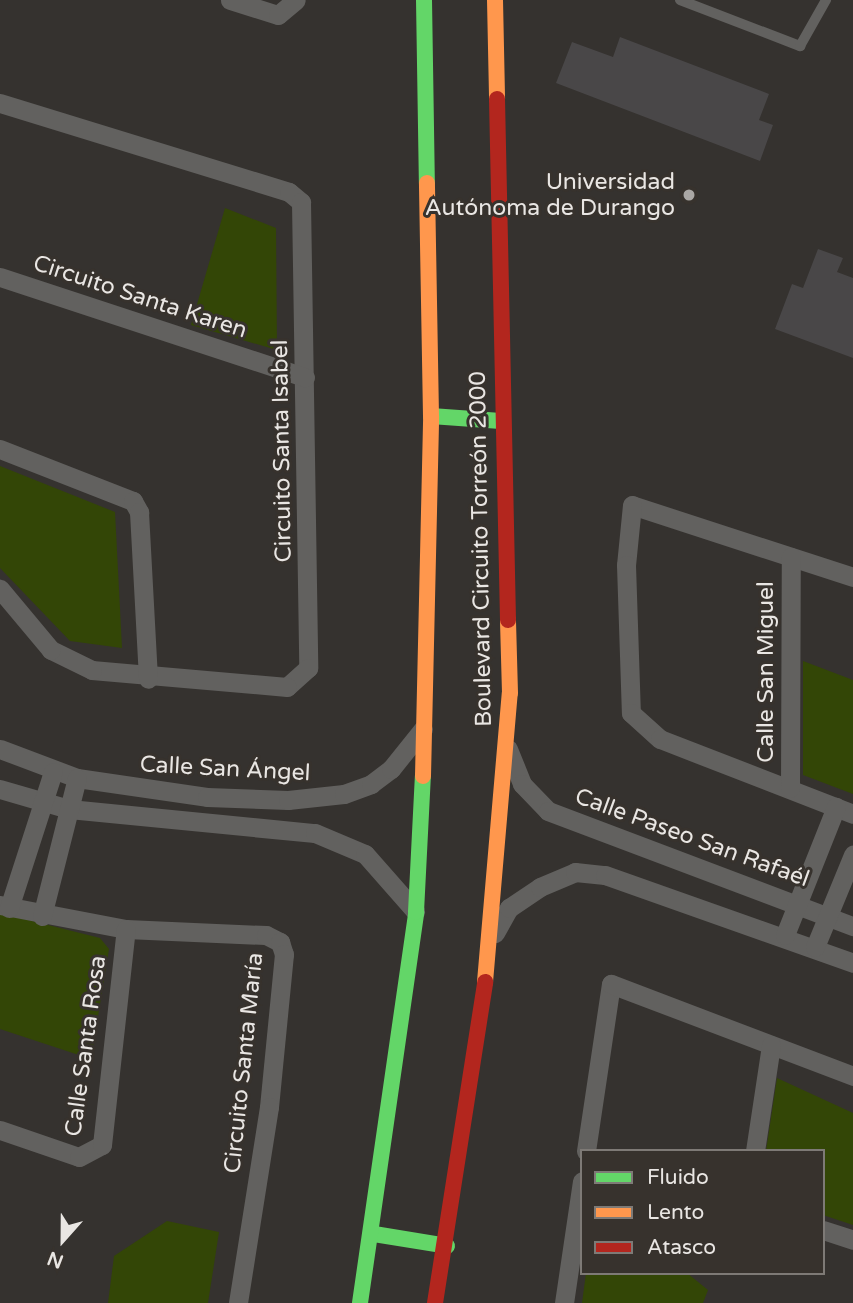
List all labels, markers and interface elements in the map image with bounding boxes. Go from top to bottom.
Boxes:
place label: Universidad Autónoma de Durango [425,168,675,222]
marker: Universidad Autónoma de Durango [681,187,697,203]
street label: Circuito Santa Karen [30,249,250,345]
street label: Circuito Santa Isabel [266,339,298,563]
street label: Boulevard Circuito Torreón 2000 [464,371,498,727]
street label: Calle San Miguel [752,581,780,763]
street label: Calle San Ángel [139,751,311,787]
street label: Calle Paseo San Rafaél [571,783,813,893]
street label: Circuito Santa María [219,951,269,1175]
street label: Calle Santa Rosa [60,954,112,1138]
legend [580,1149,825,1275]
text: Fluido [647,1165,709,1190]
text: Lento [647,1200,704,1225]
north arrow [28,1205,98,1275]
text: Atasco [647,1235,716,1260]
text: N [44,1247,67,1273]

